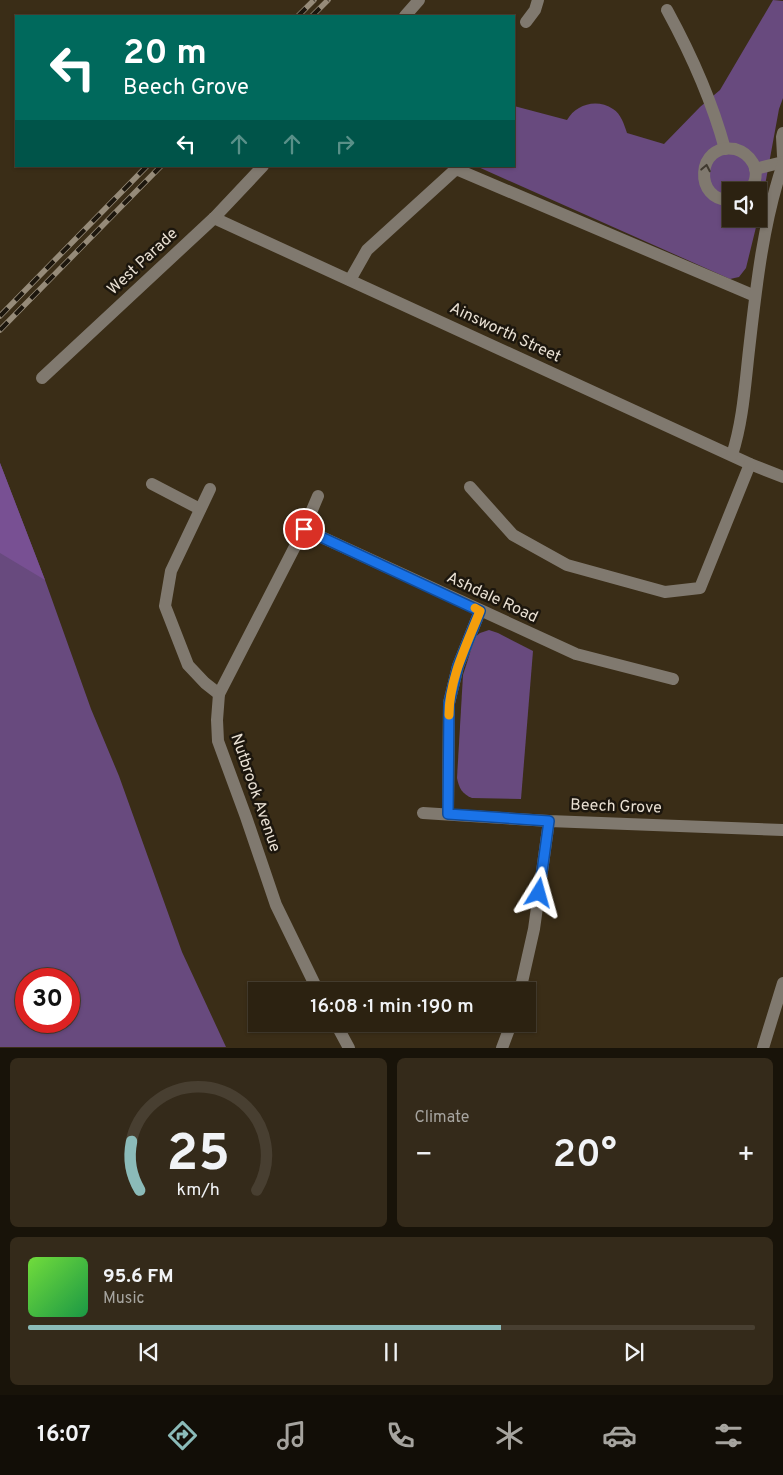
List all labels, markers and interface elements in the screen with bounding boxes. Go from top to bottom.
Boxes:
text: 20 m [123,32,207,76]
icon: left [40,35,105,100]
text: Beech Grove [123,75,249,102]
icon: left [172,130,200,158]
icon: ahead [225,130,253,158]
icon: ahead [278,130,306,158]
icon: right [331,130,359,158]
one-way arrow [700,164,710,173]
map controls [722,182,767,227]
button: sound [722,182,767,227]
street label: West Parade [104,224,182,300]
street label: Ainsworth Street [446,298,564,368]
pin [283,508,325,550]
icon: arrive [290,515,318,543]
street label: Ashdale Road [443,568,541,628]
street label: Nutbrook Avenue [225,731,285,855]
street label: Beech Grove [570,795,662,819]
position arrow [512,866,564,918]
speed limit sign: 30 [15,968,80,1033]
text: 16:08 · 1 min · 190 m [310,995,474,1019]
text: Climate [415,1108,469,1128]
text: 25 [166,1123,230,1189]
text: 20° [553,1132,617,1181]
text: − [415,1138,433,1174]
text: + [737,1138,755,1174]
text: km/h [177,1179,220,1202]
text: 95.6 FM [103,1265,174,1289]
text: Music [103,1289,144,1309]
icon: previous [135,1338,163,1366]
icon: pause [377,1338,405,1366]
icon: next [620,1338,648,1366]
icon: directions [165,1418,200,1453]
icon: music [274,1418,309,1453]
icon: phone [383,1418,418,1453]
icon: climate [492,1418,527,1453]
icon: car [602,1418,637,1453]
icon: filters [711,1418,746,1453]
text: 16:07 [37,1422,91,1449]

